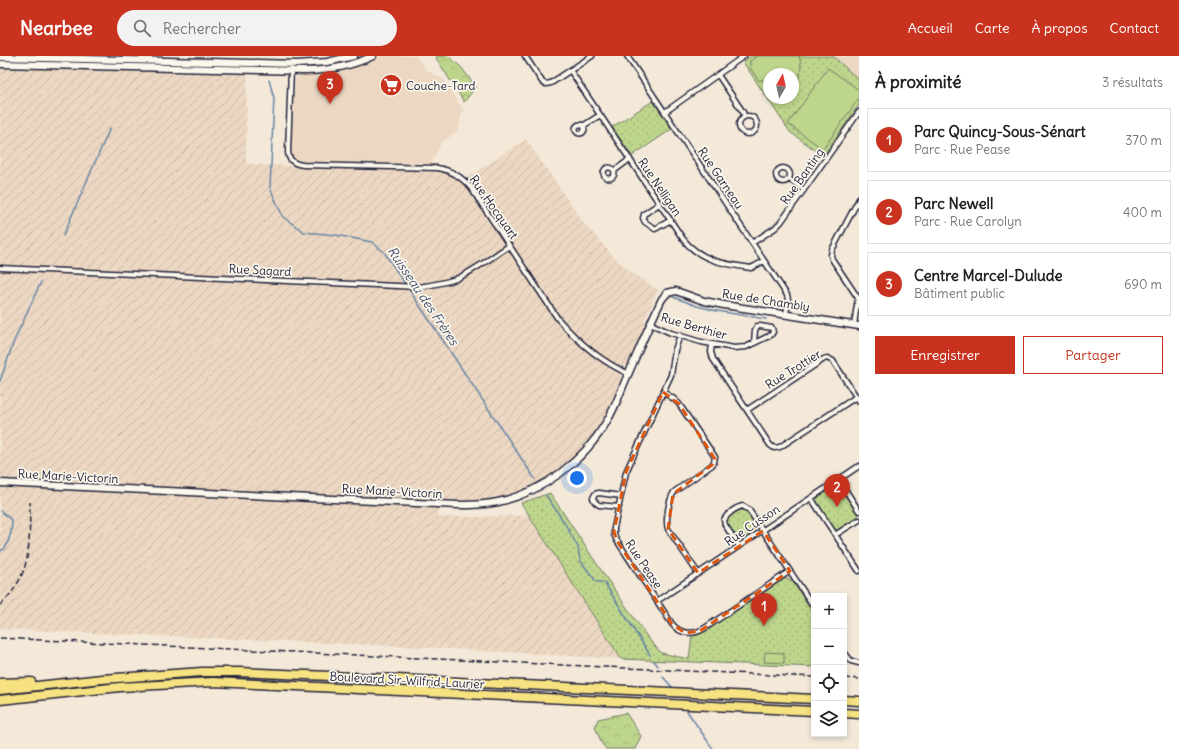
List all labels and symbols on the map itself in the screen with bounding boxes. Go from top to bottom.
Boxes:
north arrow [763,68,799,104]
pin: 3 [317,71,343,104]
supermarket icon: Couche-Tard [378,72,404,98]
place label: Couche-Tard [406,78,476,93]
street label: Rue Garneau [695,144,747,212]
street label: Rue Banting [777,145,827,207]
street label: Rue Nelligan [635,155,685,219]
street label: Rue Hocquart [466,172,522,242]
water label: Ruisseau des Frères [384,243,463,350]
street label: Rue Sagard [228,261,292,279]
street label: Rue de Chambly [721,286,811,314]
street label: Rue Berthier [659,309,729,343]
street label: Rue Trottier [762,346,824,392]
street label: Rue Marie-Victorin [17,466,119,486]
your location [567,468,587,488]
pin: 2 [824,474,850,507]
street label: Rue Marie-Victorin [341,481,443,501]
street label: Rue Cusson [722,501,782,549]
street label: Rue Pease [622,537,666,591]
pin: 1 [751,593,777,626]
street label: Boulevard Sir-Wilfrid-Laurier [329,668,485,692]

